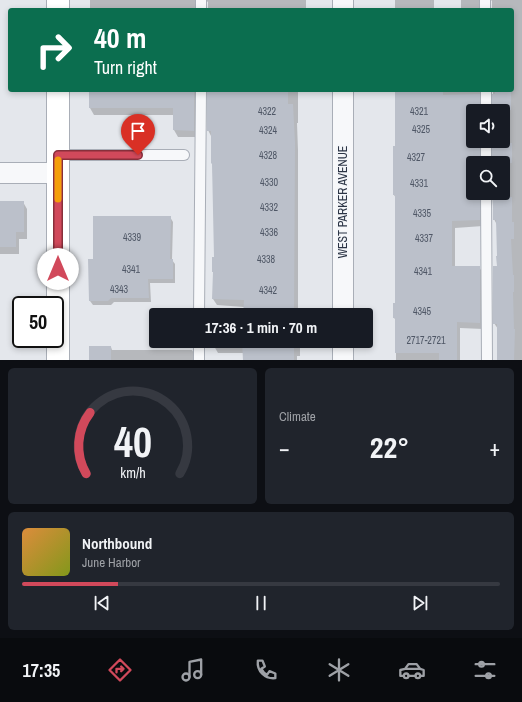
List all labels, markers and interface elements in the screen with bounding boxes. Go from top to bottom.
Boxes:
text: 40 m [94,19,146,57]
icon: right [28,24,80,76]
text: Turn right [94,55,157,80]
map controls [466,104,510,200]
button: sound [466,104,510,148]
house number: 4322 [258,105,277,118]
house number: 4321 [410,105,429,118]
pin [121,114,155,155]
icon: arrive [127,120,149,142]
house number: 4325 [412,123,431,136]
house number: 4324 [259,124,278,137]
street label: WEST PARKER AVENUE [335,146,351,258]
house number: 4328 [259,149,278,162]
house number: 4327 [407,151,426,164]
button: search [466,156,510,200]
house number: 4330 [260,176,279,189]
house number: 4331 [410,177,429,190]
house number: 4332 [260,201,279,214]
house number: 4335 [413,207,432,220]
house number: 4336 [260,226,279,239]
house number: 4339 [123,231,142,244]
house number: 4337 [415,232,434,245]
position arrow [37,248,79,290]
house number: 4338 [257,253,276,266]
house number: 4341 [122,263,141,276]
house number: 4341 [414,265,433,278]
house number: 4343 [110,283,129,296]
house number: 4342 [259,284,278,297]
speed limit sign: 50 [12,296,64,348]
house number: 4345 [413,305,432,318]
text: 17:36 · 1 min · 70 m [205,317,317,338]
house number: 2717-2721 [406,334,446,347]
text: Climate [279,408,316,425]
text: 40 [114,414,151,470]
text: 22° [370,427,409,467]
text: − [279,433,290,463]
text: + [489,433,500,463]
text: km/h [120,463,145,482]
text: Northbound [82,533,152,554]
text: June Harbor [82,554,141,571]
icon: previous [91,592,113,614]
icon: pause [250,592,272,614]
icon: next [409,592,431,614]
icon: directions [106,656,134,684]
icon: music [179,656,207,684]
icon: phone [252,656,280,684]
icon: climate [325,656,353,684]
icon: car [398,656,426,684]
icon: filters [471,656,499,684]
text: 17:35 [23,658,60,683]

